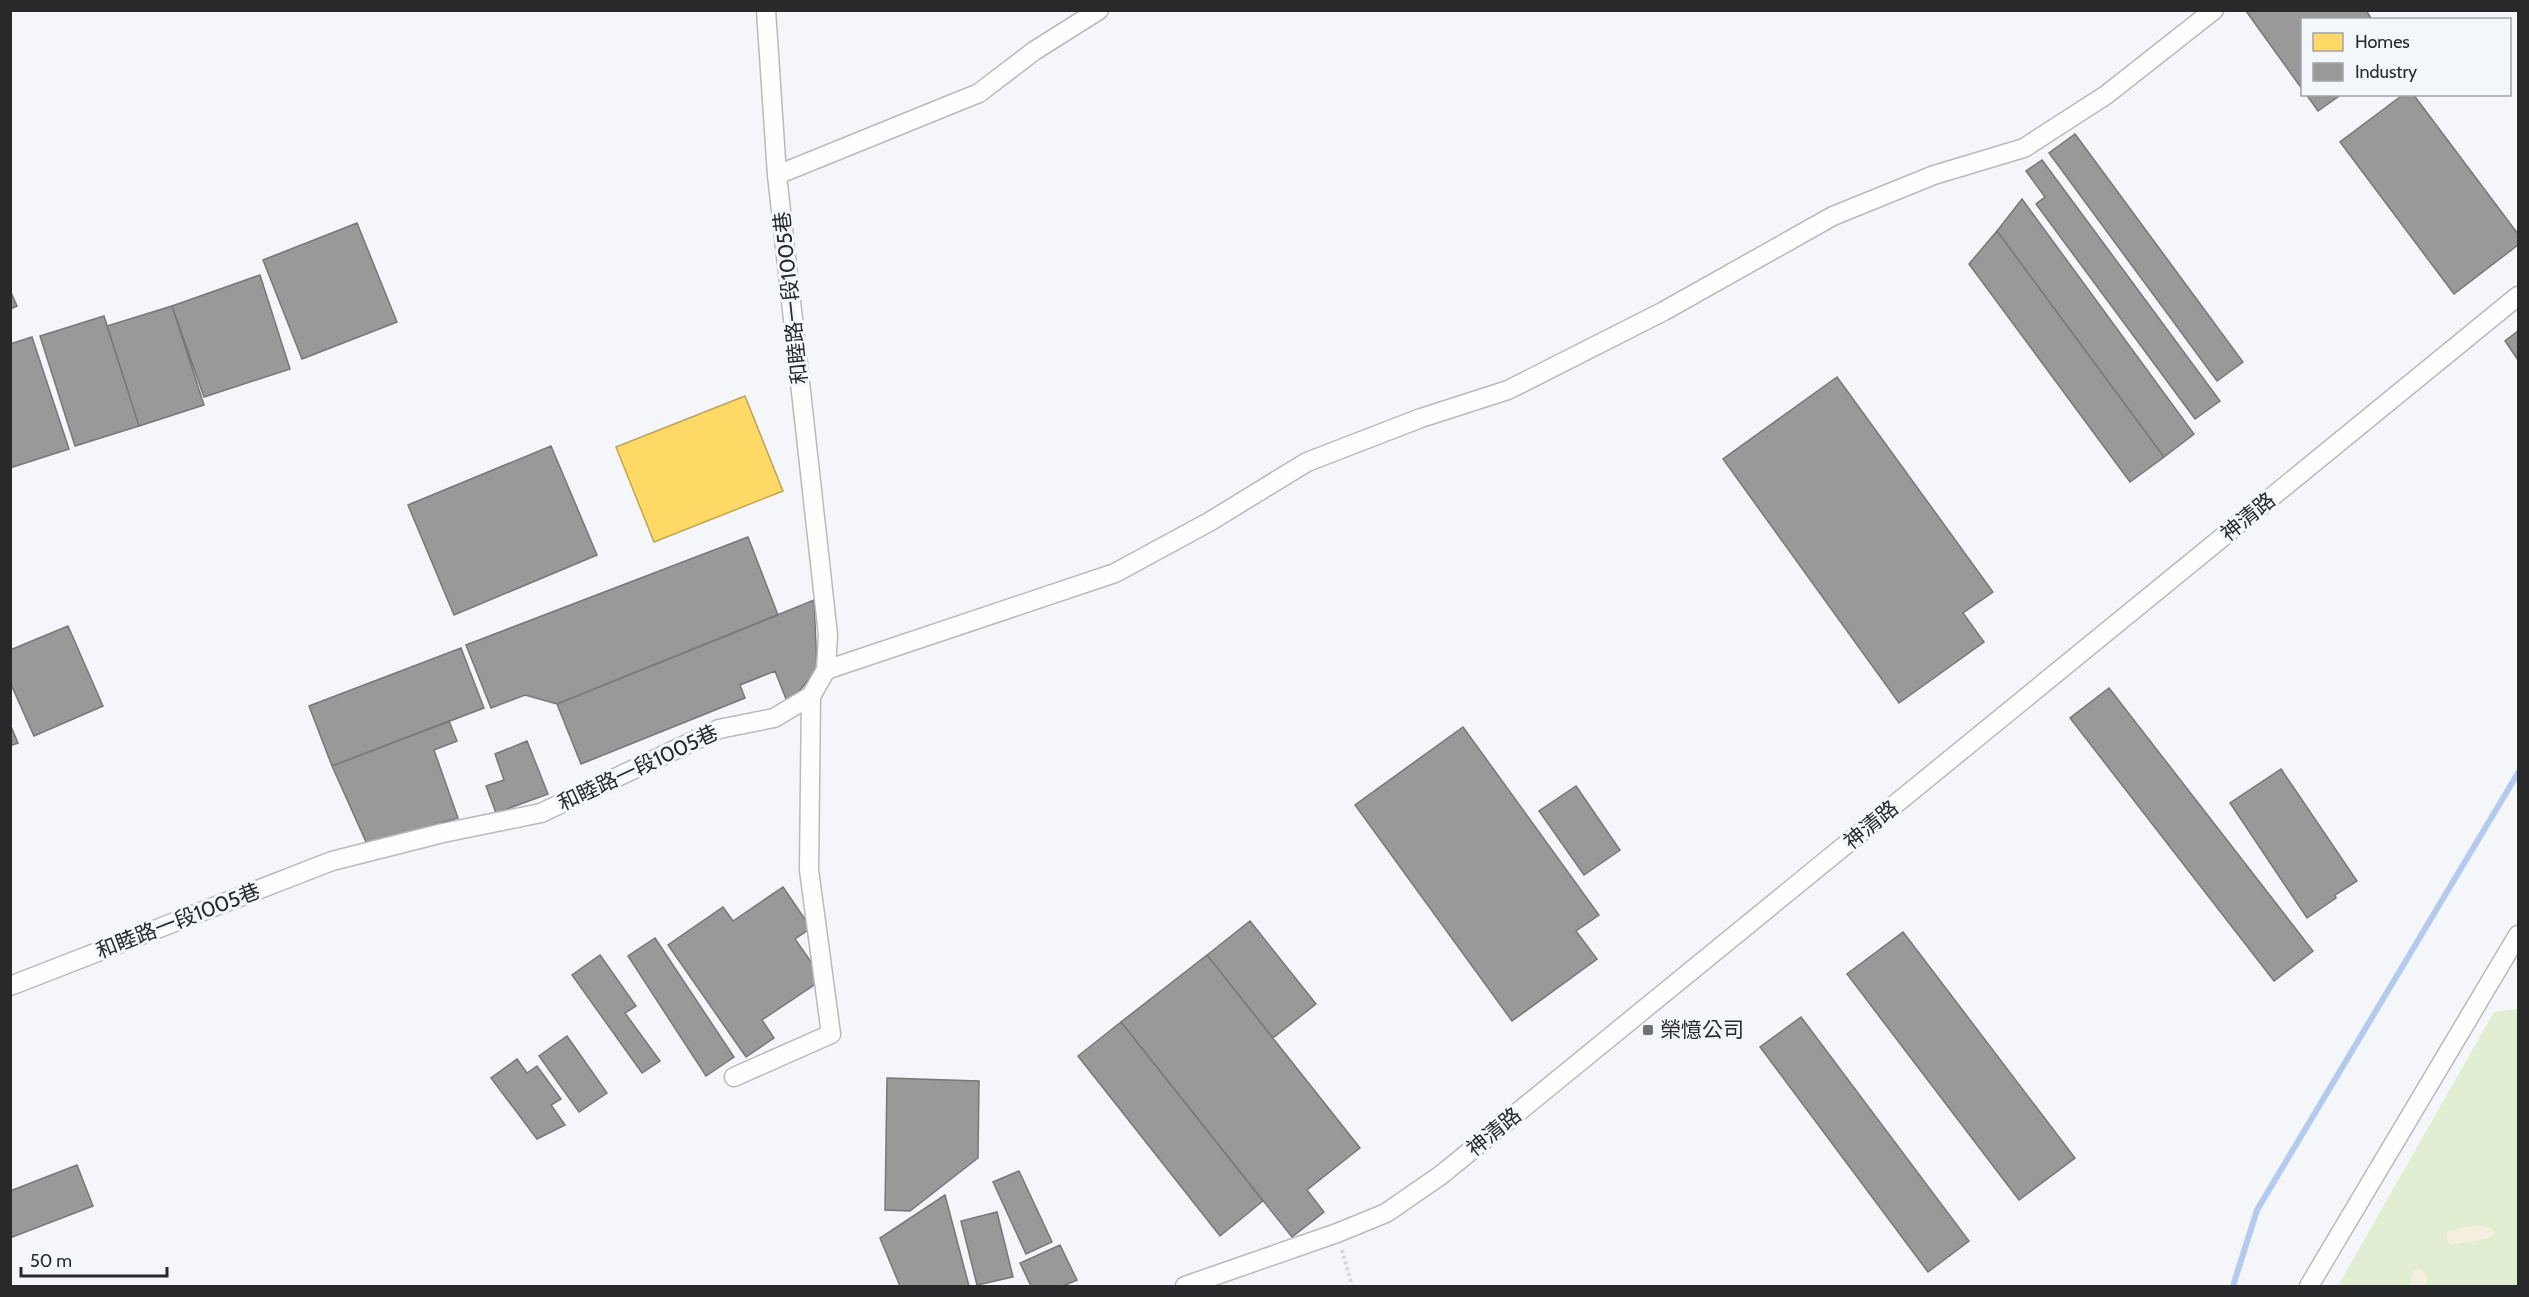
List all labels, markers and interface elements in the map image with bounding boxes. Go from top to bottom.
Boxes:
legend [2301,18,2511,96]
text: Homes [2355,31,2410,53]
text: Industry [2355,61,2417,83]
street label: 和睦路一段1005巷 [769,210,812,386]
street label: 神清路 [2215,487,2280,546]
street label: 和睦路一段1005巷 [554,720,722,816]
street label: 神清路 [1838,795,1903,854]
street label: 和睦路一段1005巷 [92,878,263,963]
place label: 榮憶公司 [1660,1017,1744,1042]
marker: 榮憶公司 [1641,1023,1655,1037]
street label: 神清路 [1461,1102,1526,1161]
scale bar [21,1240,166,1278]
text: 50 m [30,1250,72,1272]

